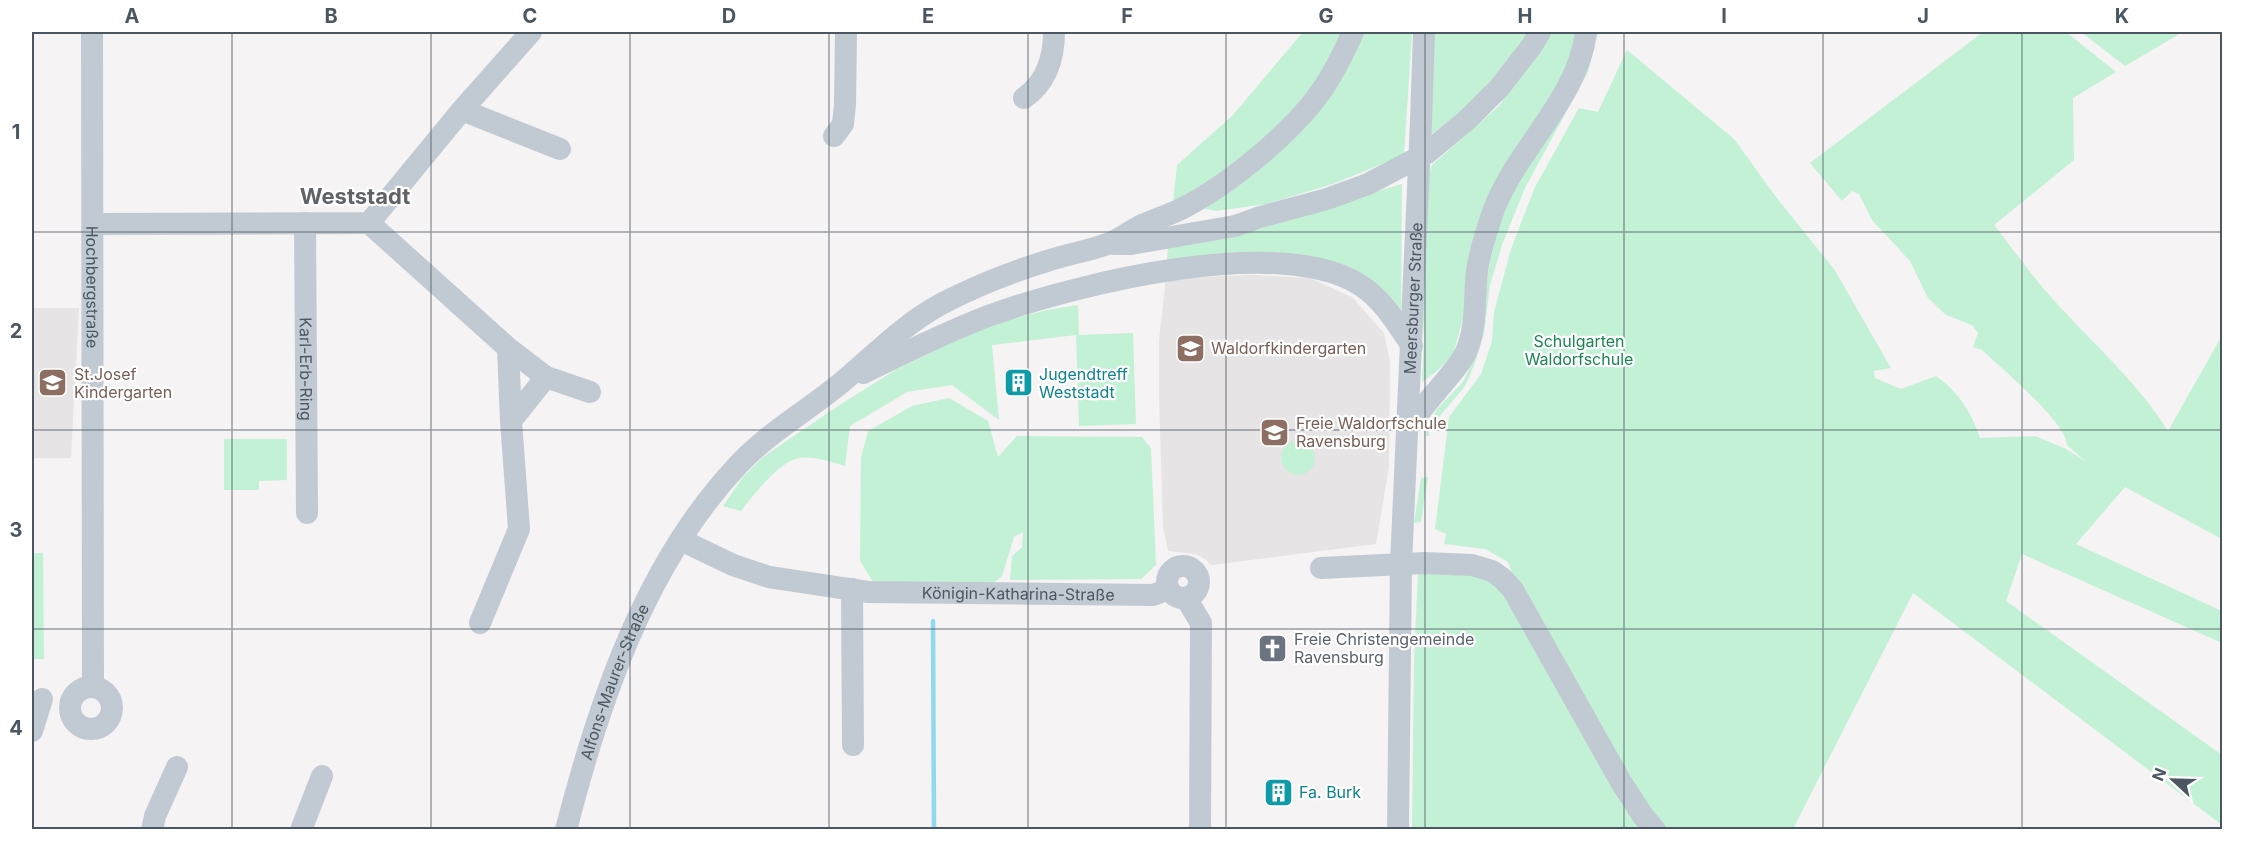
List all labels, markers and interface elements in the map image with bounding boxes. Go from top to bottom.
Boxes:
text: A [125,4,140,28]
text: B [324,4,338,28]
text: C [523,4,537,28]
text: D [722,4,736,28]
text: E [922,4,934,28]
text: F [1121,4,1133,28]
text: G [1318,4,1334,28]
text: H [1518,4,1532,28]
text: I [1721,4,1727,28]
text: J [1917,4,1929,28]
text: K [2115,4,2129,28]
text: 1 [12,120,20,144]
district label: Weststadt [300,183,410,209]
street label: Meersburger Straße [1400,222,1426,375]
street label: Hochbergstraße [82,226,102,348]
street label: Karl-Erb-Ring [296,317,316,421]
text: 2 [10,319,22,343]
park label: Schulgarten Waldorfschule [1525,331,1633,369]
school or university icon: Waldorfkindergarten [1174,332,1206,364]
place label: Waldorfkindergarten [1211,338,1366,358]
place label: St.Josef Kindergarten [74,364,172,402]
place label: Jugendtreff Weststadt [1039,364,1128,402]
school or university icon: St.Josef Kindergarten [37,367,69,399]
building icon: Jugendtreff Weststadt [1002,367,1034,399]
place label: Freie Waldorfschule Ravensburg [1296,413,1447,451]
school or university icon: Freie Waldorfschule Ravensburg [1259,416,1291,448]
text: 3 [10,518,22,542]
street label: Königin-Katharina-Straße [922,583,1115,605]
street label: Alfons-Maurer-Straße [576,600,653,762]
place label: Freie Christengemeinde Ravensburg [1294,629,1474,667]
church icon: Freie Christengemeinde Ravensburg [1257,632,1289,664]
text: 4 [9,716,23,740]
north arrow [2143,750,2203,810]
text: N [2148,765,2171,784]
building icon: Fa. Burk [1262,776,1294,808]
place label: Fa. Burk [1299,782,1361,802]

